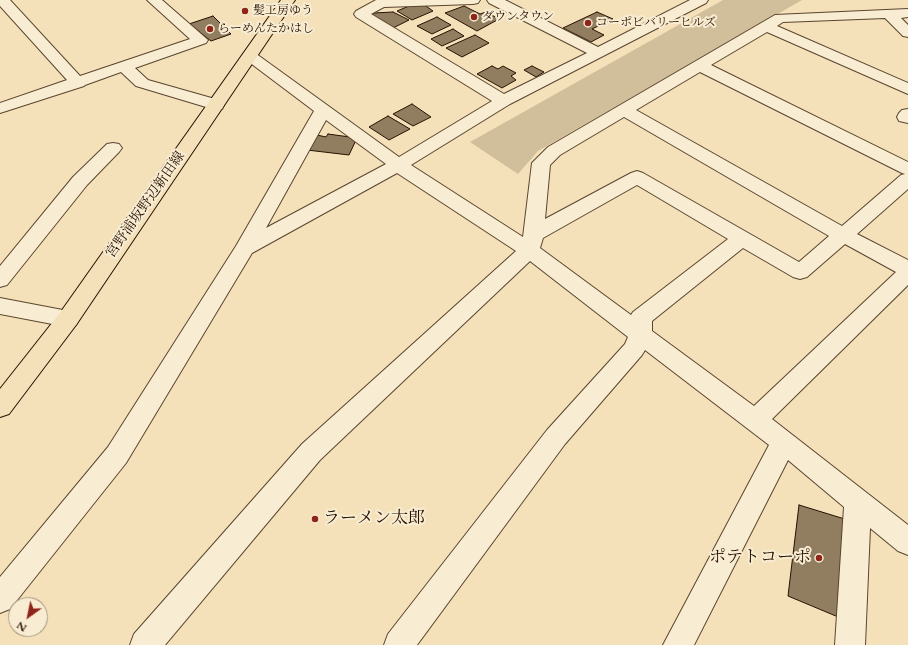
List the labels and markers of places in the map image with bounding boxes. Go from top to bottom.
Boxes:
place label: 髪工房ゆう [253,4,313,18]
marker: 髪工房ゆう [240,6,250,16]
place label: ダウンタウン [482,10,554,24]
marker: ダウンタウン [469,12,479,22]
place label: コーポビバリーヒルズ [596,16,716,30]
marker: コーポビバリーヒルズ [583,18,593,28]
place label: らーめんたかはし [218,22,314,36]
marker: らーめんたかはし [205,24,215,34]
place label: ラーメン太郎 [323,509,425,529]
marker: ラーメン太郎 [310,514,320,524]
place label: ポテトコーポ [709,548,811,568]
marker: ポテトコーポ [814,553,824,563]

